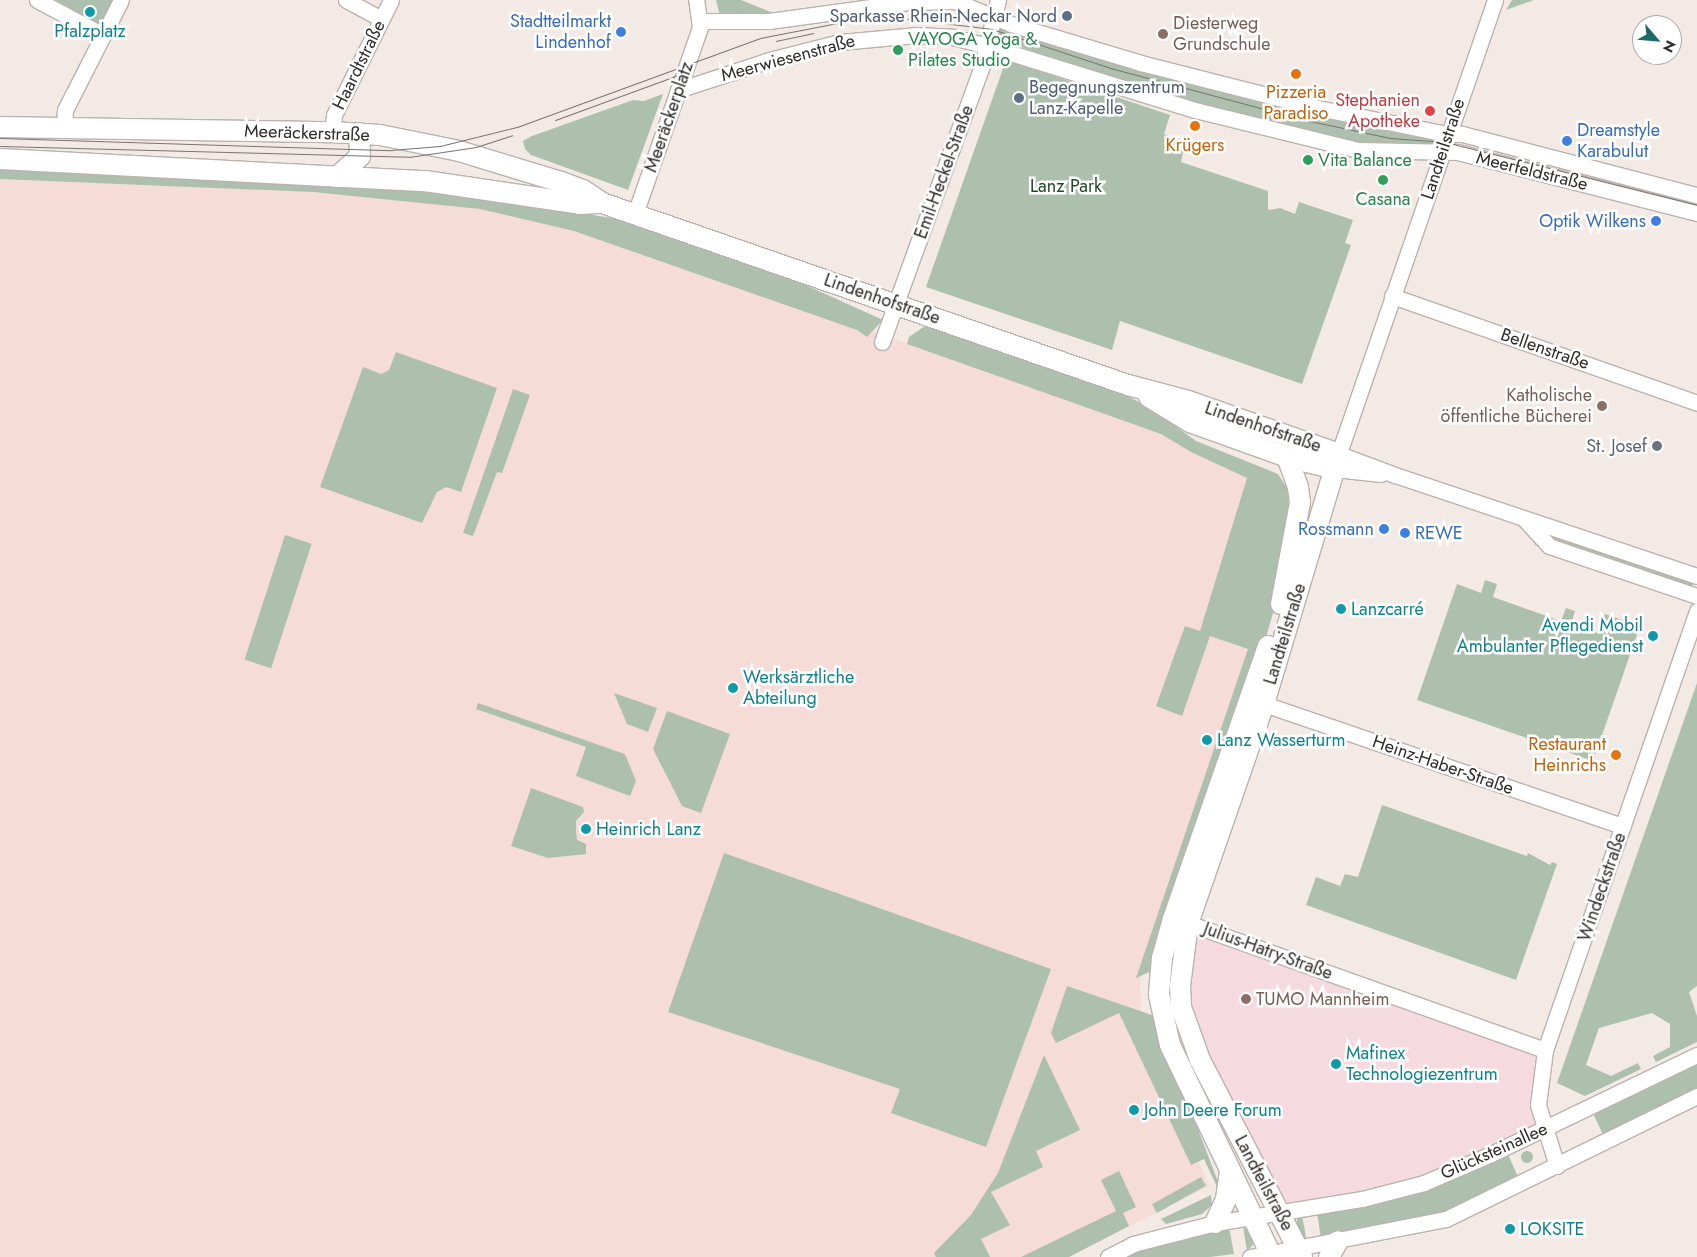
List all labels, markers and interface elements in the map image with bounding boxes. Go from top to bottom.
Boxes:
place label: Sparkasse Rhein-Neckar Nord [829,5,1057,27]
marker: Pfalzplatz [84,6,96,18]
marker: Sparkasse Rhein-Neckar Nord [1061,10,1073,22]
place label: Stadtteilmarkt Lindenhof [510,11,611,54]
place label: Diesterweg Grundschule [1173,13,1270,56]
north arrow [1632,15,1682,65]
street label: Haardtstraße [328,17,390,113]
place label: Pfalzplatz [54,20,126,42]
marker: Stadtteilmarkt Lindenhof [615,26,627,38]
marker: Diesterweg Grundschule [1157,28,1169,40]
place label: VAYOGA Yoga & Pilates Studio [908,29,1037,72]
street label: Meerwiesenstraße [719,30,857,86]
text: N [1658,37,1681,56]
marker: VAYOGA Yoga & Pilates Studio [892,44,904,56]
street label: Meeräckerplatz [640,59,698,175]
marker: Pizzeria Paradiso [1290,68,1302,80]
place label: Begegnungszentrum Lanz-Kapelle [1029,77,1185,120]
place label: Pizzeria Paradiso [1264,82,1328,125]
place label: Stephanien Apotheke [1335,90,1420,132]
marker: Begegnungszentrum Lanz-Kapelle [1013,92,1025,104]
street label: Landteilstraße [1417,96,1469,202]
street label: Emil-Heckel-Straße [910,102,978,242]
marker: Stephanien Apotheke [1424,105,1436,117]
street label: Meeräckerstraße [244,120,370,146]
marker: Krügers [1189,120,1201,132]
place label: Dreamstyle Karabulut [1577,120,1660,162]
place label: Krügers [1166,134,1224,156]
marker: Dreamstyle Karabulut [1561,135,1573,147]
street label: Meerfeldstraße [1474,147,1590,195]
place label: Vita Balance [1318,149,1412,171]
marker: Vita Balance [1302,154,1314,166]
marker: Casana [1377,174,1389,186]
park label: Lanz Park [1030,175,1102,197]
place label: Casana [1355,188,1411,210]
place label: Optik Wilkens [1539,210,1646,232]
marker: Optik Wilkens [1650,215,1662,227]
street label: Lindenhofstraße [821,269,943,329]
street label: Bellenstraße [1498,324,1592,374]
place label: Katholische öffentliche Bücherei [1441,385,1592,428]
street label: Lindenhofstraße [1202,397,1324,457]
marker: Katholische öffentliche Bücherei [1596,400,1608,412]
place label: St. Josef [1586,435,1647,457]
marker: St. Josef [1651,440,1663,452]
place label: Rossmann [1298,518,1374,540]
place label: REWE [1415,522,1463,544]
marker: Rossmann [1378,523,1390,535]
marker: REWE [1399,527,1411,539]
street label: Landteilstraße [1259,581,1311,687]
place label: Lanzcarré [1351,598,1424,620]
marker: Lanzcarré [1335,603,1347,615]
place label: Avendi Mobil Ambulanter Pflegedienst [1457,615,1643,658]
marker: Avendi Mobil Ambulanter Pflegedienst [1647,630,1659,642]
place label: Werksärztliche Abteilung [743,667,854,710]
marker: Werksärztliche Abteilung [727,682,739,694]
place label: Lanz Wasserturm [1217,729,1346,751]
street label: Heinz-Haber-Straße [1370,731,1516,799]
marker: Lanz Wasserturm [1201,734,1213,746]
place label: Restaurant Heinrichs [1528,734,1606,776]
marker: Restaurant Heinrichs [1610,749,1622,761]
place label: Heinrich Lanz [596,818,701,840]
marker: Heinrich Lanz [580,823,592,835]
street label: Windeckstraße [1573,830,1631,944]
street label: Julius-Hatry-Straße [1201,918,1335,984]
place label: TUMO Mannheim [1256,988,1389,1010]
marker: TUMO Mannheim [1240,993,1252,1005]
place label: Mafinex Technologiezentrum [1346,1043,1498,1086]
marker: Mafinex Technologiezentrum [1330,1058,1342,1070]
place label: John Deere Forum [1144,1099,1282,1121]
marker: John Deere Forum [1128,1104,1140,1116]
street label: Glücksteinallee [1437,1118,1551,1184]
street label: Landteilstraße [1230,1132,1298,1234]
place label: LOKSITE [1520,1218,1584,1240]
marker: LOKSITE [1504,1223,1516,1235]

